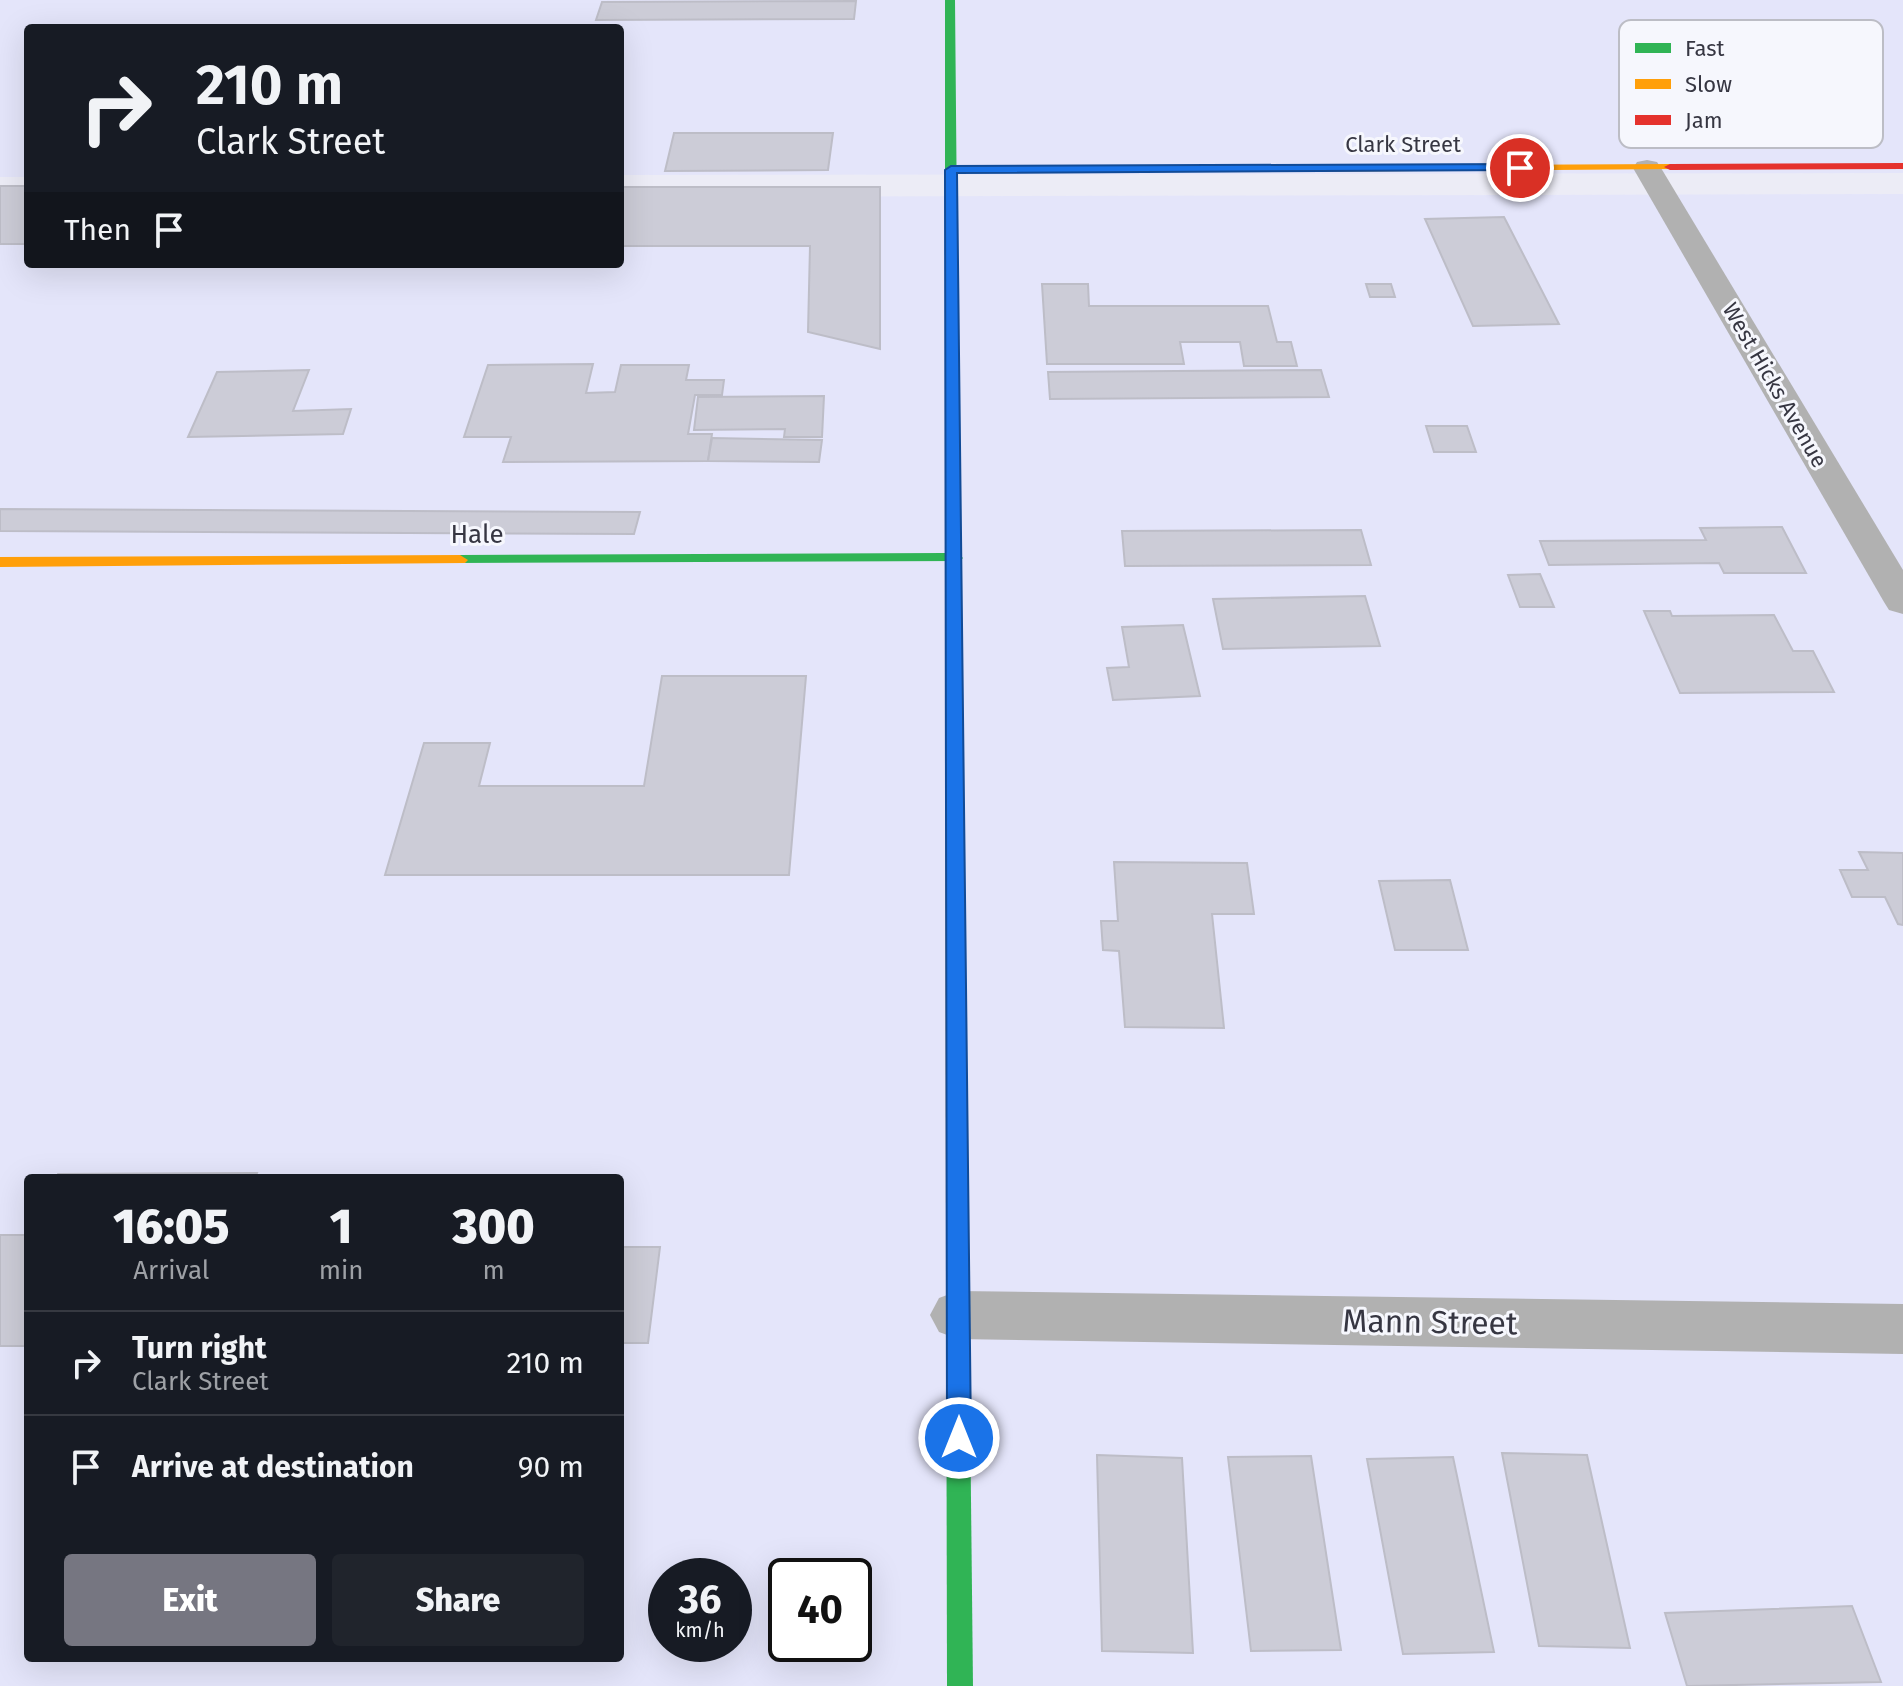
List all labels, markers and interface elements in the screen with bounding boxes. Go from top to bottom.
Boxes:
legend [1619,20,1883,148]
text: Fast [1685,35,1725,62]
text: 210 m [196,52,343,119]
icon: right [64,56,168,160]
text: Slow [1685,71,1732,98]
text: Jam [1685,107,1723,134]
text: Clark Street [196,120,385,164]
street label: Clark Street [1345,131,1461,158]
pin [1486,134,1554,202]
icon: arrive [1498,146,1542,190]
icon: arrive [147,208,191,252]
text: Then [64,212,131,248]
street label: West Hicks Avenue [1717,298,1833,472]
street label: Hale [450,519,504,550]
text: 16:05 [113,1198,230,1256]
text: 1 [330,1198,352,1256]
text: 300 [453,1198,535,1256]
text: Arrival [133,1255,209,1286]
text: min [319,1255,364,1286]
text: m [483,1255,505,1286]
street label: Mann Street [1342,1301,1518,1343]
text: Turn right [132,1330,267,1366]
icon: right [64,1341,108,1385]
text: 210 m [507,1345,584,1381]
text: Clark Street [132,1366,269,1397]
position arrow [917,1396,1001,1480]
icon: arrive [64,1445,108,1489]
text: Arrive at destination [132,1449,414,1485]
text: 90 m [518,1449,584,1485]
button: Exit [64,1554,316,1646]
button: Share [332,1554,584,1646]
speed limit sign: 40 [768,1558,872,1662]
text: 36 [678,1576,722,1624]
text: km/h [675,1618,725,1642]

